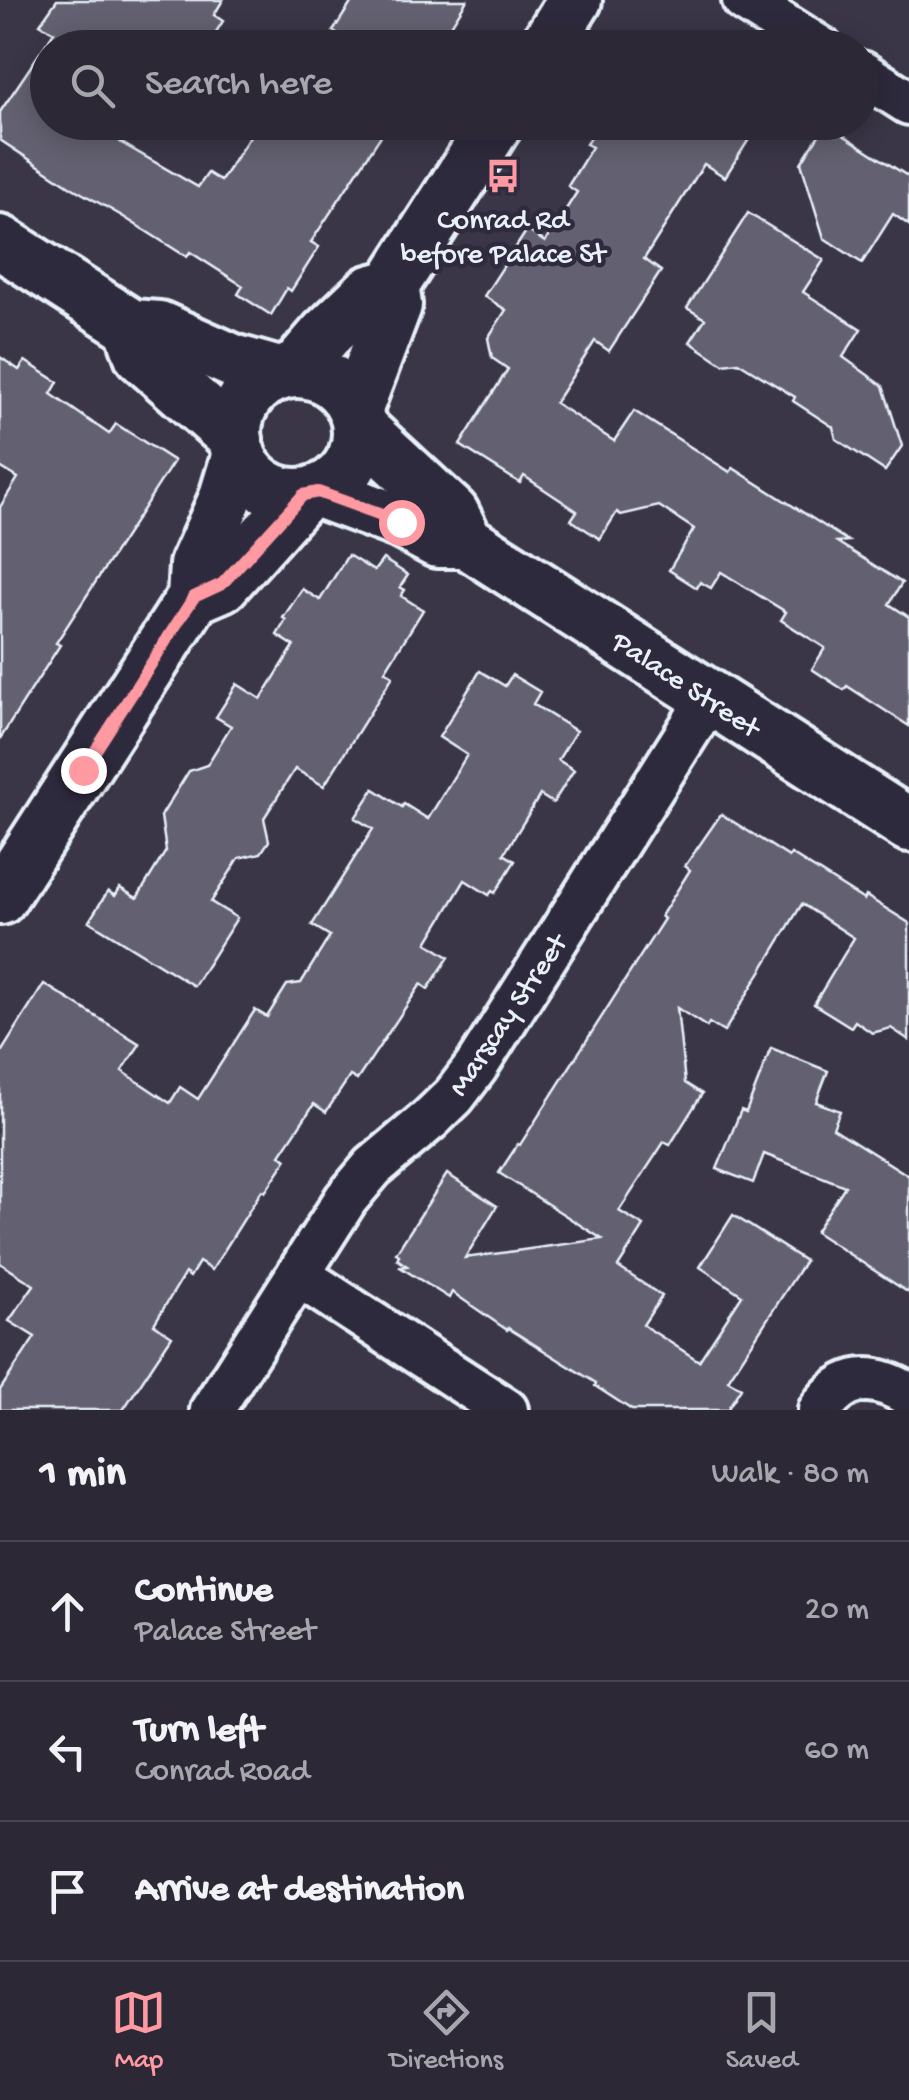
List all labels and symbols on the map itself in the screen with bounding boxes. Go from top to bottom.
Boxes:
bus stop icon: Conrad Rd before Palace St [484,157,522,195]
place label: Conrad Rd before Palace St [401,205,608,274]
route start [379,500,425,546]
street label: Palace Street [603,625,767,749]
route end [61,748,107,794]
street label: Marscay Street [443,927,578,1104]

